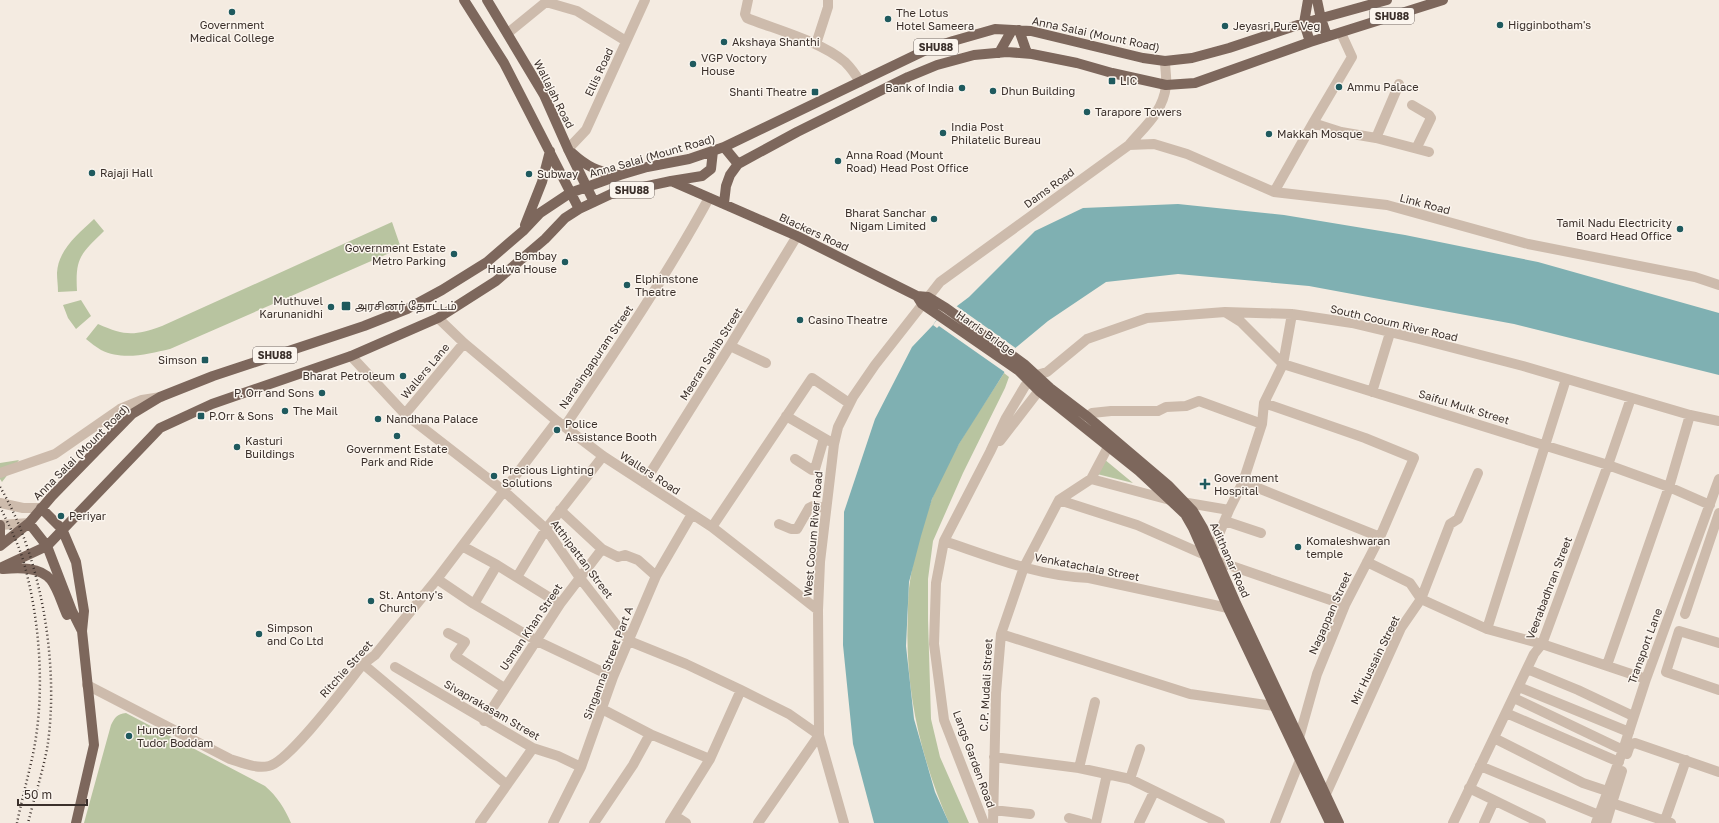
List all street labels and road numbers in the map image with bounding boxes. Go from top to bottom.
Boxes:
road number: SHU88 [1370,8,1414,24]
street label: Anna Salai (Mount Road) [1031,14,1161,53]
road number: SHU88 [914,39,958,55]
street label: Ellis Road [582,45,615,98]
street label: Wallajah Road [532,57,577,130]
street label: Anna Salai (Mount Road) [587,131,716,180]
street label: Dams Road [1021,165,1076,210]
road number: SHU88 [610,182,654,198]
street label: Link Road [1398,191,1452,217]
street label: Blackers Road [777,210,851,253]
street label: South Cooum River Road [1329,301,1459,344]
street label: Narasingapuram Street [556,302,635,411]
street label: Meeran Sahib Street [677,305,744,403]
street label: Harris Bridge [954,307,1018,358]
street label: Wallers Lane [398,340,452,401]
road number: SHU88 [253,347,297,363]
street label: Saiful Mulk Street [1417,387,1511,427]
street label: Anna Salai (Mount Road) [30,401,131,502]
street label: Wallers Road [618,448,683,497]
street label: West Cooum River Road [801,471,824,597]
street label: Atthipattan Street [549,517,616,601]
street label: Adithanar Road [1208,520,1253,600]
street label: Veerabadhran Street [1523,535,1574,641]
street label: Venkatachala Street [1033,550,1141,583]
street label: Nagappan Street [1305,569,1354,656]
street label: Usman Khan Street [497,581,564,673]
street label: Singanna Street Part A [580,604,635,721]
street label: Transport Lane [1625,606,1664,685]
street label: Mir Hussain Street [1347,613,1402,706]
street label: Ritchie Street [317,637,375,700]
street label: C.P. Mudali Street [977,638,994,732]
street label: Sivaprakasam Street [442,677,543,742]
street label: Langs Garden Road [951,708,998,809]

